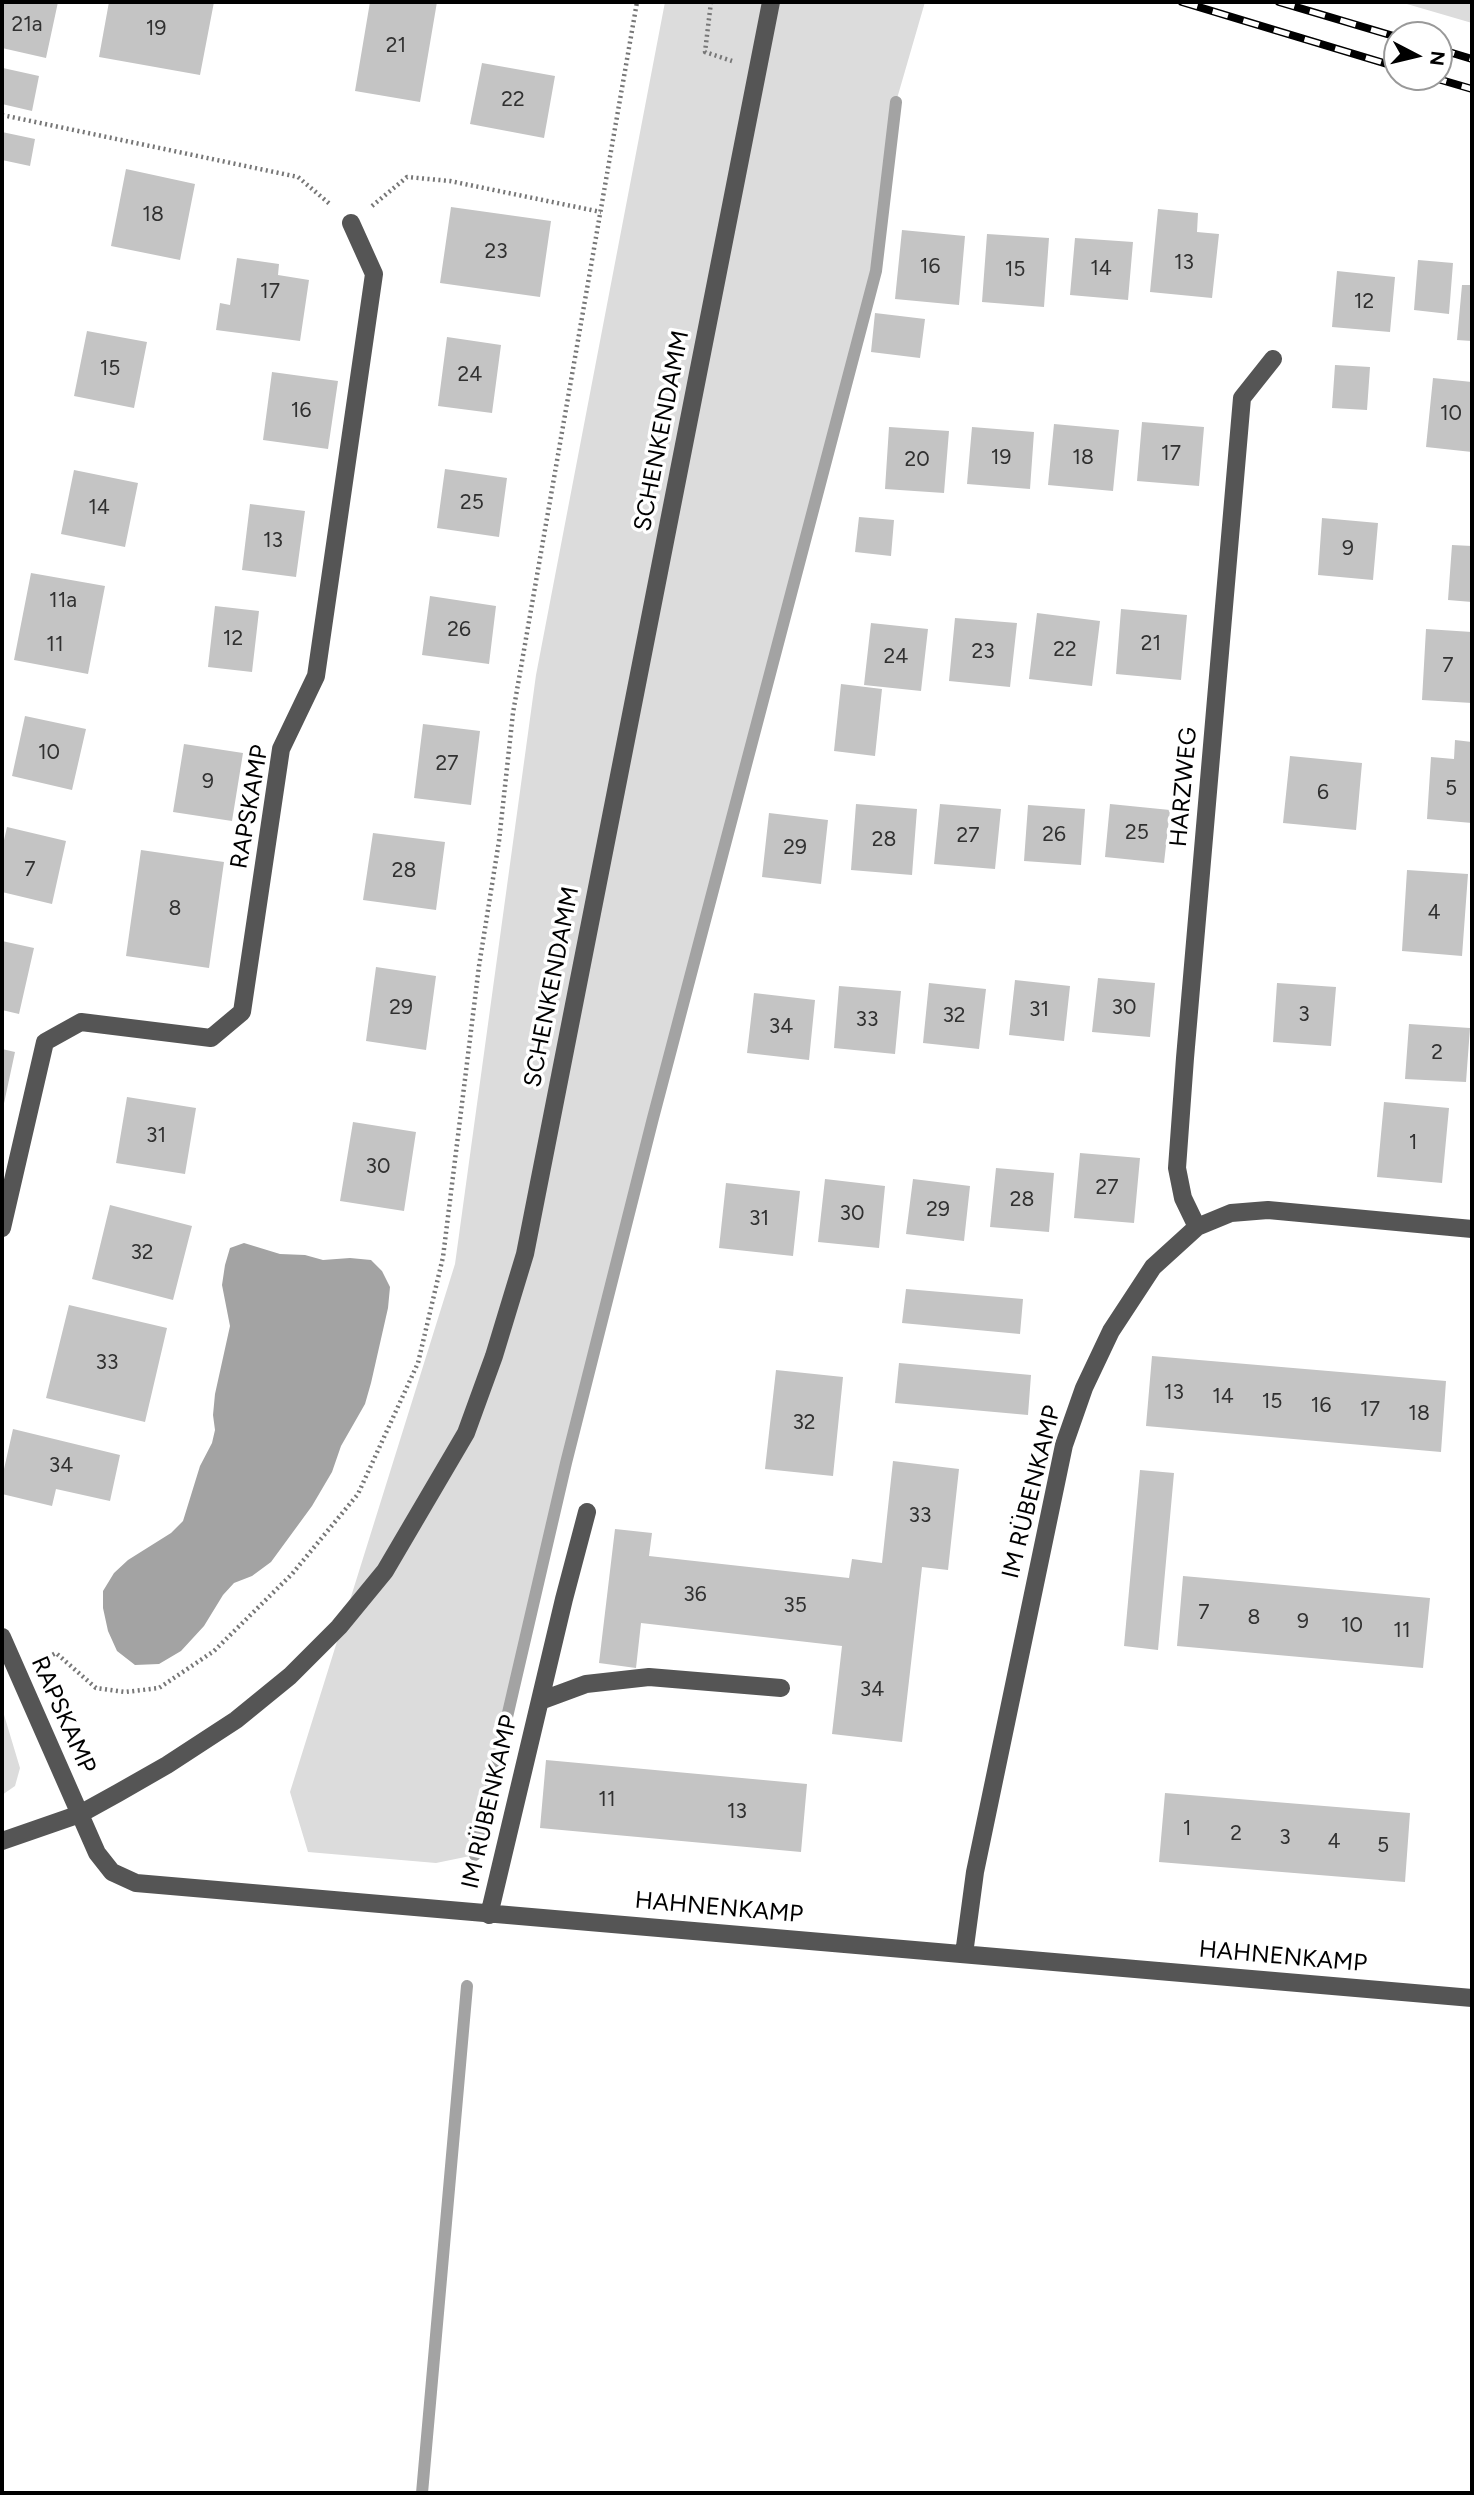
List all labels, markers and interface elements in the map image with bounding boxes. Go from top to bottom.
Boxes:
house number: 21a [11,12,43,38]
house number: 19 [146,16,166,42]
north arrow [1383,21,1453,91]
house number: 21 [386,33,406,59]
text: N [1425,50,1450,67]
house number: 22 [501,87,525,113]
house number: 18 [142,202,164,228]
house number: 23 [484,239,508,265]
house number: 13 [1174,250,1194,276]
house number: 16 [920,254,940,280]
house number: 14 [1090,256,1112,282]
house number: 15 [1005,257,1025,283]
house number: 17 [260,279,280,305]
house number: 12 [1354,289,1374,315]
street label: SCHENKENDAMM [628,328,696,534]
house number: 15 [100,356,120,382]
house number: 24 [458,362,482,388]
house number: 16 [291,398,311,424]
house number: 10 [1440,401,1462,427]
house number: 17 [1161,441,1181,467]
house number: 19 [991,445,1011,471]
house number: 18 [1072,445,1094,471]
house number: 20 [904,447,930,473]
house number: 25 [460,490,484,516]
house number: 14 [88,495,110,521]
house number: 13 [263,528,283,554]
house number: 9 [1342,536,1354,562]
house number: 11a [49,588,77,614]
house number: 26 [447,617,471,643]
house number: 12 [223,626,243,652]
house number: 21 [1141,631,1161,657]
house number: 11 [46,632,64,658]
house number: 22 [1053,637,1077,663]
house number: 23 [971,639,995,665]
house number: 24 [884,644,908,670]
house number: 7 [1442,653,1454,679]
street label: HARZWEG [1164,726,1204,848]
house number: 10 [38,740,60,766]
street label: RAPSKAMP [225,743,275,871]
house number: 27 [435,751,459,777]
house number: 9 [202,769,214,795]
house number: 5 [1445,776,1457,802]
house number: 6 [1317,780,1329,806]
house number: 25 [1125,820,1149,846]
house number: 26 [1042,822,1066,848]
house number: 27 [956,823,980,849]
house number: 28 [872,827,896,853]
house number: 29 [783,835,807,861]
house number: 7 [24,857,36,883]
house number: 28 [392,858,416,884]
street label: SCHENKENDAMM [518,884,586,1090]
house number: 8 [169,896,181,922]
house number: 4 [1427,900,1441,926]
house number: 29 [389,995,413,1021]
house number: 30 [1112,995,1136,1021]
house number: 31 [1029,997,1049,1023]
house number: 3 [1298,1002,1310,1028]
house number: 32 [942,1003,966,1029]
house number: 33 [856,1007,878,1033]
house number: 34 [769,1014,793,1040]
house number: 2 [1431,1040,1443,1066]
house number: 31 [146,1123,166,1149]
house number: 1 [1409,1130,1417,1156]
house number: 30 [366,1154,390,1180]
house number: 27 [1095,1175,1119,1201]
house number: 28 [1010,1187,1034,1213]
house number: 29 [926,1197,950,1223]
house number: 30 [840,1201,864,1227]
house number: 31 [749,1206,769,1232]
house number: 32 [130,1240,154,1266]
house number: 33 [96,1350,118,1376]
house number: 13 [1164,1380,1184,1406]
house number: 14 [1212,1384,1234,1410]
house number: 15 [1262,1389,1282,1415]
house number: 16 [1311,1393,1331,1419]
house number: 17 [1360,1397,1380,1423]
house number: 18 [1408,1401,1430,1427]
street label: IM RÜBENKAMP [997,1403,1067,1581]
house number: 32 [792,1410,816,1436]
house number: 34 [49,1453,73,1479]
house number: 33 [909,1503,931,1529]
house number: 36 [683,1582,707,1608]
house number: 35 [783,1593,807,1619]
house number: 7 [1198,1600,1210,1626]
house number: 8 [1248,1605,1260,1631]
house number: 9 [1297,1609,1309,1635]
house number: 10 [1341,1613,1363,1639]
house number: 11 [1393,1618,1411,1644]
street label: RAPSKAMP [24,1652,102,1778]
house number: 34 [860,1677,884,1703]
street label: IM RÜBENKAMP [456,1712,524,1892]
house number: 11 [598,1787,616,1813]
house number: 13 [727,1799,747,1825]
house number: 1 [1183,1816,1191,1842]
house number: 2 [1230,1821,1242,1847]
house number: 3 [1279,1825,1291,1851]
house number: 4 [1327,1829,1341,1855]
house number: 5 [1377,1833,1389,1859]
street label: HAHNENKAMP [634,1886,804,1930]
street label: HAHNENKAMP [1198,1935,1368,1979]

